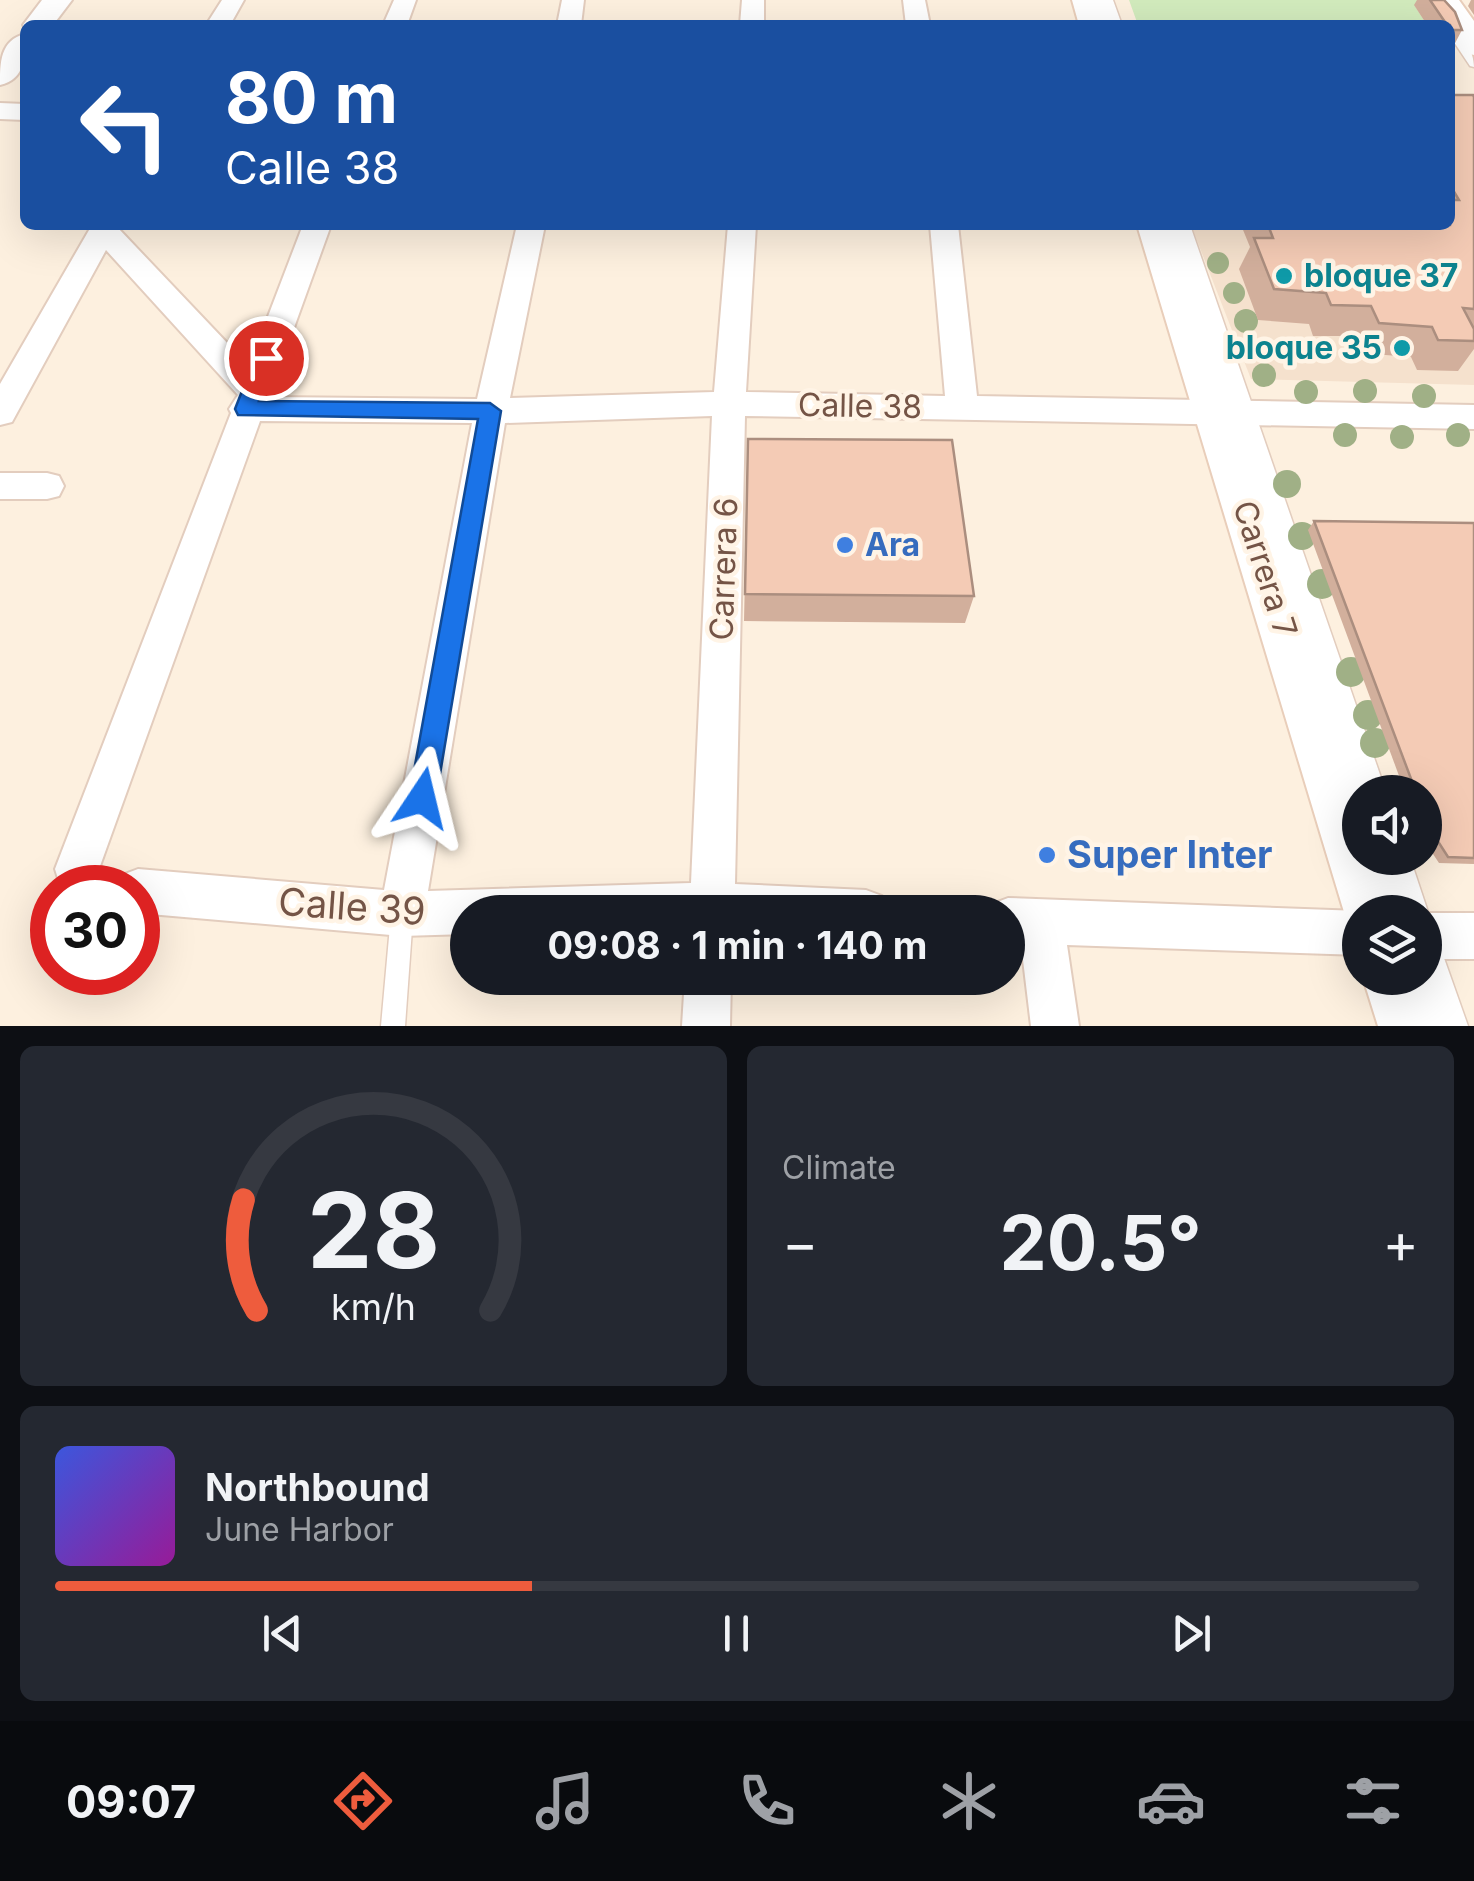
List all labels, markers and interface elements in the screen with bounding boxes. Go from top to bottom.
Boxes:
text: 80 m [225,55,398,140]
icon: left [60,60,190,190]
text: Calle 38 [225,140,399,195]
place label: bloque 37 [1304,256,1458,295]
marker: bloque 37 [1273,265,1295,287]
pin [224,316,309,401]
place label: bloque 35 [1226,328,1382,367]
icon: arrive [239,331,294,386]
marker: bloque 35 [1391,337,1413,359]
street label: Calle 38 [798,385,922,426]
street label: Carrera 7 [1225,496,1306,642]
street label: Carrera 6 [702,497,745,641]
place label: Ara [865,525,920,564]
marker: Ara [834,534,856,556]
position arrow [370,746,474,850]
map controls [1342,775,1442,995]
button: sound [1342,775,1442,875]
place label: Super Inter [1067,831,1273,877]
marker: Super Inter [1036,844,1058,866]
speed limit sign: 30 [30,865,160,995]
street label: Calle 39 [277,878,427,934]
button: layers [1342,895,1442,995]
text: 09:08 · 1 min · 140 m [547,922,928,968]
text: Climate [782,1148,896,1187]
text: 28 [307,1167,440,1293]
text: 20.5° [999,1197,1202,1288]
text: − [782,1210,818,1276]
text: + [1383,1210,1419,1276]
text: km/h [331,1285,416,1329]
text: Northbound [205,1464,430,1510]
text: June Harbor [205,1510,394,1549]
icon: previous [255,1606,310,1661]
icon: pause [709,1606,764,1661]
icon: next [1164,1606,1219,1661]
icon: directions [328,1766,398,1836]
icon: music [530,1766,600,1836]
icon: phone [732,1766,802,1836]
icon: climate [934,1766,1004,1836]
icon: car [1136,1766,1206,1836]
icon: filters [1338,1766,1408,1836]
text: 09:07 [66,1774,196,1829]

